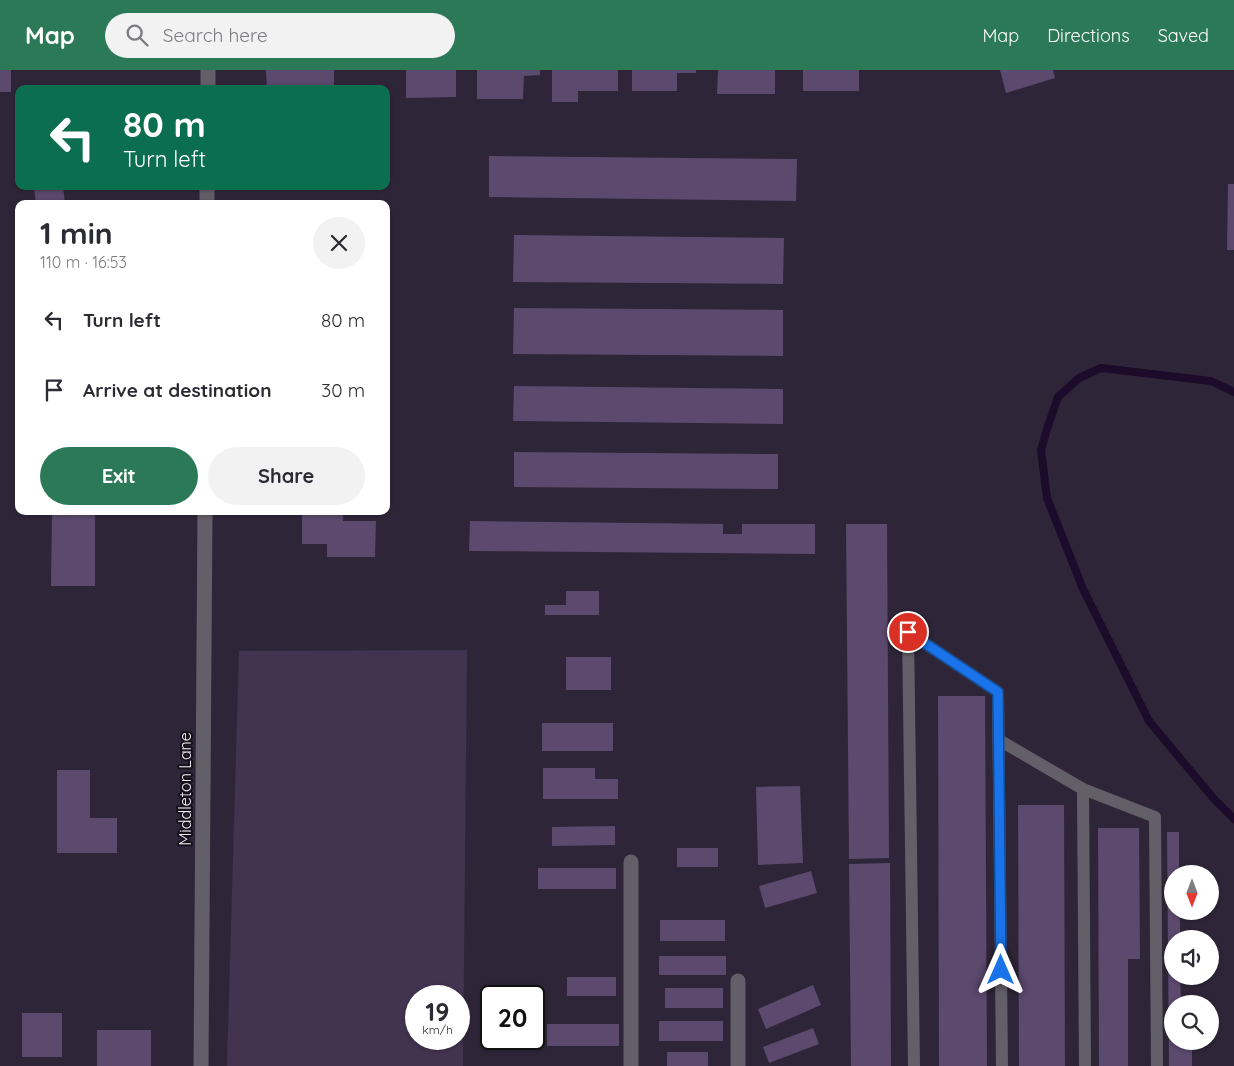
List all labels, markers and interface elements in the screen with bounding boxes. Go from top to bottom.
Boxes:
search box [105,13,455,58]
text: Map [25,20,75,50]
icon: search [123,21,151,49]
text: Search here [163,23,268,47]
text: Map [982,24,1019,47]
text: Directions [1047,24,1130,47]
text: Saved [1158,24,1209,47]
text: 80 m [123,102,206,146]
icon: left [40,105,105,170]
text: Turn left [123,145,206,173]
text: 1 min [40,214,113,252]
button: close [313,217,365,269]
text: 110 m · 16:53 [40,252,127,272]
icon: left [40,306,68,334]
text: Turn left [83,308,161,332]
text: 80 m [321,308,365,332]
icon: arrive [40,376,68,404]
text: Arrive at destination [83,378,272,402]
text: 30 m [321,378,365,402]
button: Exit [40,447,198,505]
button: Share [208,447,365,505]
pin [887,611,929,653]
icon: arrive [894,618,922,646]
street label: Middleton Lane [175,732,195,846]
north arrow [1164,865,1219,920]
map controls [1164,865,1219,1050]
button: sound [1164,930,1219,985]
position arrow [974,943,1026,995]
speed limit sign: 20 [480,985,545,1050]
button: search [1164,995,1219,1050]
text: 19 [426,996,449,1027]
text: km/h [422,1022,453,1037]

